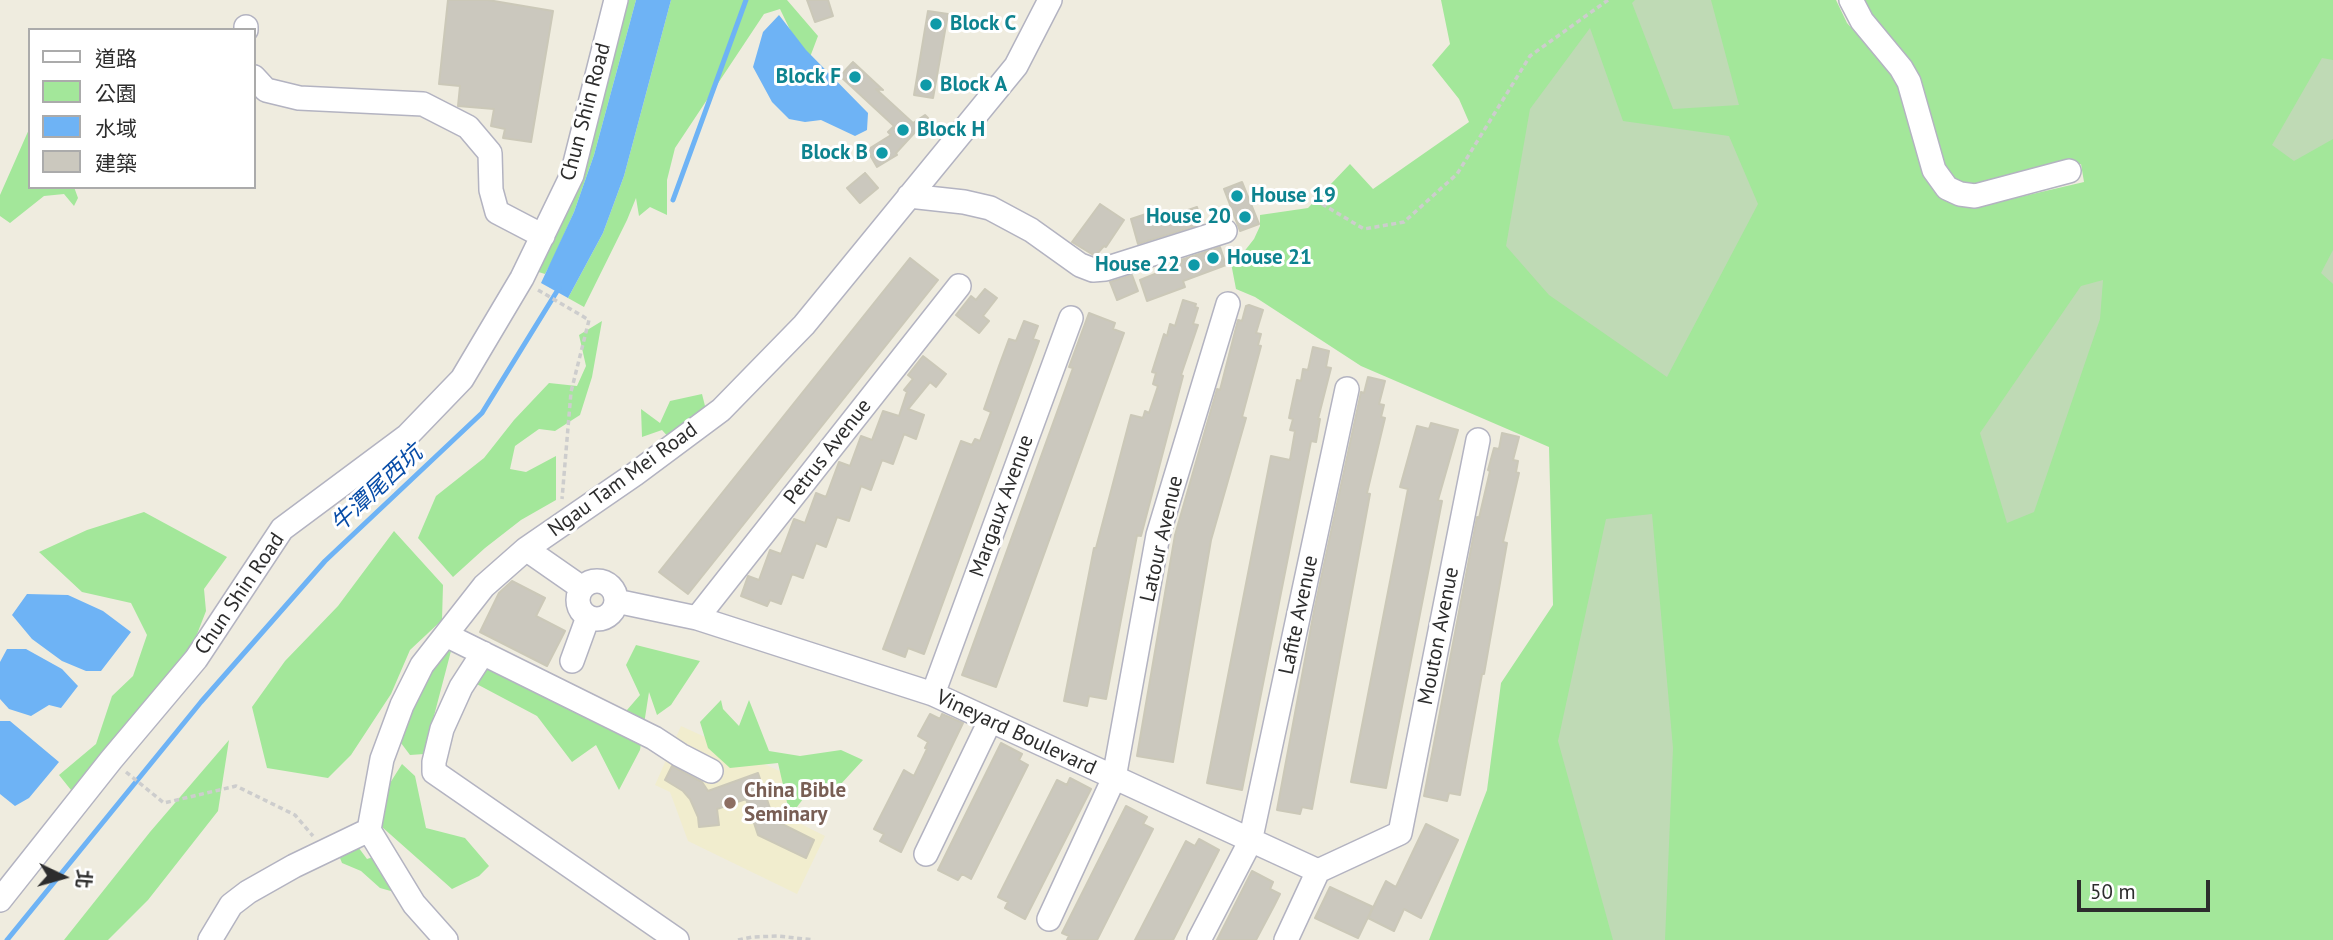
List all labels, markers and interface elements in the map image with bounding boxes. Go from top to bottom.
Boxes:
place label: Block C [950,11,1016,37]
marker: Block C [928,16,944,32]
legend [28,28,256,189]
street label: Chun Shin Road [555,40,617,184]
text: 道路 [95,45,137,72]
place label: Block F [776,64,841,90]
marker: Block F [847,69,863,85]
place label: Block A [940,72,1007,98]
marker: Block A [918,77,934,93]
text: 公園 [95,80,137,107]
text: 水域 [95,115,137,142]
place label: Block H [917,117,985,143]
marker: Block H [895,122,911,138]
place label: Block B [801,140,868,166]
marker: Block B [874,145,890,161]
text: 建築 [95,150,137,177]
place label: House 19 [1251,183,1336,209]
marker: House 19 [1229,188,1245,204]
place label: House 20 [1146,204,1231,230]
marker: House 20 [1237,209,1253,225]
place label: House 21 [1227,245,1312,271]
marker: House 21 [1205,250,1221,266]
place label: House 22 [1095,252,1180,278]
marker: House 22 [1186,257,1202,273]
street label: Petrus Avenue [779,394,877,510]
street label: Ngau Tam Mei Road [543,417,703,543]
street label: Margaux Avenue [965,432,1039,580]
water label: 牛潭尾西坑 [326,440,428,538]
street label: Latour Avenue [1135,473,1189,605]
street label: Chun Shin Road [190,528,290,660]
street label: Lafite Avenue [1274,553,1324,677]
street label: Mouton Avenue [1413,565,1465,707]
street label: Vineyard Boulevard [932,685,1100,781]
place label: China Bible Seminary [744,778,846,828]
marker: China Bible Seminary [722,795,738,811]
north arrow [28,842,98,912]
scale bar [2081,866,2214,910]
text: 北 [71,868,97,889]
text: 50 m [2090,878,2136,905]

